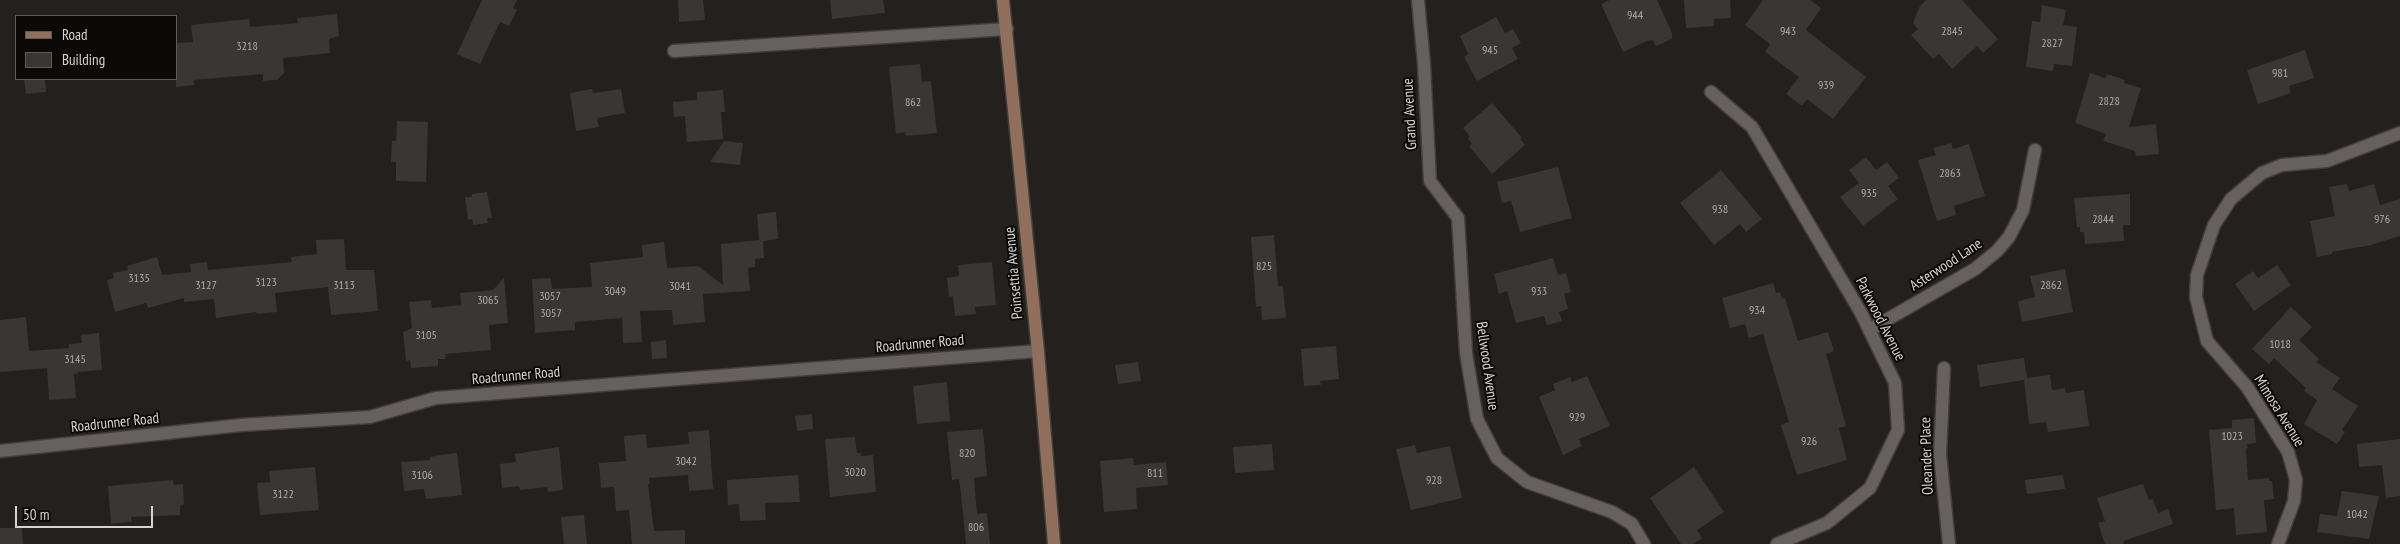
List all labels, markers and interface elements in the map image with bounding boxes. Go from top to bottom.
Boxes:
house number: 944 [1627,9,1643,23]
legend [15,15,178,80]
text: Road [62,25,88,44]
house number: 943 [1780,25,1796,39]
house number: 2845 [1941,25,1963,39]
house number: 2827 [2041,37,2063,51]
house number: 3218 [236,40,258,54]
house number: 945 [1482,44,1498,58]
text: Building [62,50,105,69]
house number: 981 [2272,67,2288,81]
street label: Grand Avenue [1399,78,1421,150]
house number: 939 [1818,79,1834,93]
house number: 2828 [2098,95,2120,109]
house number: 862 [905,96,921,110]
house number: 2863 [1939,167,1961,181]
house number: 935 [1861,187,1877,201]
house number: 938 [1712,203,1728,217]
house number: 2844 [2092,213,2114,227]
house number: 976 [2374,213,2390,227]
street label: Poinsettia Avenue [1001,226,1027,320]
street label: Asterwood Lane [1906,235,1986,295]
house number: 825 [1256,260,1272,274]
house number: 3135 [128,272,150,286]
street label: Parkwood Avenue [1851,274,1909,364]
house number: 3123 [255,276,277,290]
house number: 3127 [195,279,217,293]
house number: 3113 [333,279,355,293]
house number: 2862 [2040,279,2062,293]
house number: 3041 [669,280,691,294]
house number: 3049 [604,285,626,299]
house number: 933 [1531,285,1547,299]
house number: 3057 [539,290,561,304]
house number: 3065 [477,294,499,308]
house number: 934 [1749,304,1765,318]
house number: 3057 [540,307,562,321]
street label: Bellwood Avenue [1472,320,1502,412]
house number: 3105 [415,329,437,343]
street label: Roadrunner Road [875,331,965,357]
house number: 1018 [2269,338,2291,352]
house number: 3145 [64,353,86,367]
street label: Roadrunner Road [471,363,561,389]
street label: Mimosa Avenue [2250,372,2308,450]
street label: Roadrunner Road [70,409,160,437]
house number: 929 [1569,411,1585,425]
street label: Oleander Place [1917,417,1937,495]
house number: 1023 [2221,430,2243,444]
house number: 926 [1801,435,1817,449]
house number: 820 [959,447,975,461]
house number: 3042 [675,455,697,469]
house number: 3020 [844,466,866,480]
house number: 811 [1147,467,1163,481]
house number: 3106 [411,469,433,483]
house number: 928 [1426,474,1442,488]
house number: 3122 [272,488,294,502]
scale bar [18,496,155,528]
text: 50 m [23,505,49,524]
house number: 1042 [2346,508,2368,522]
house number: 806 [968,521,984,535]

